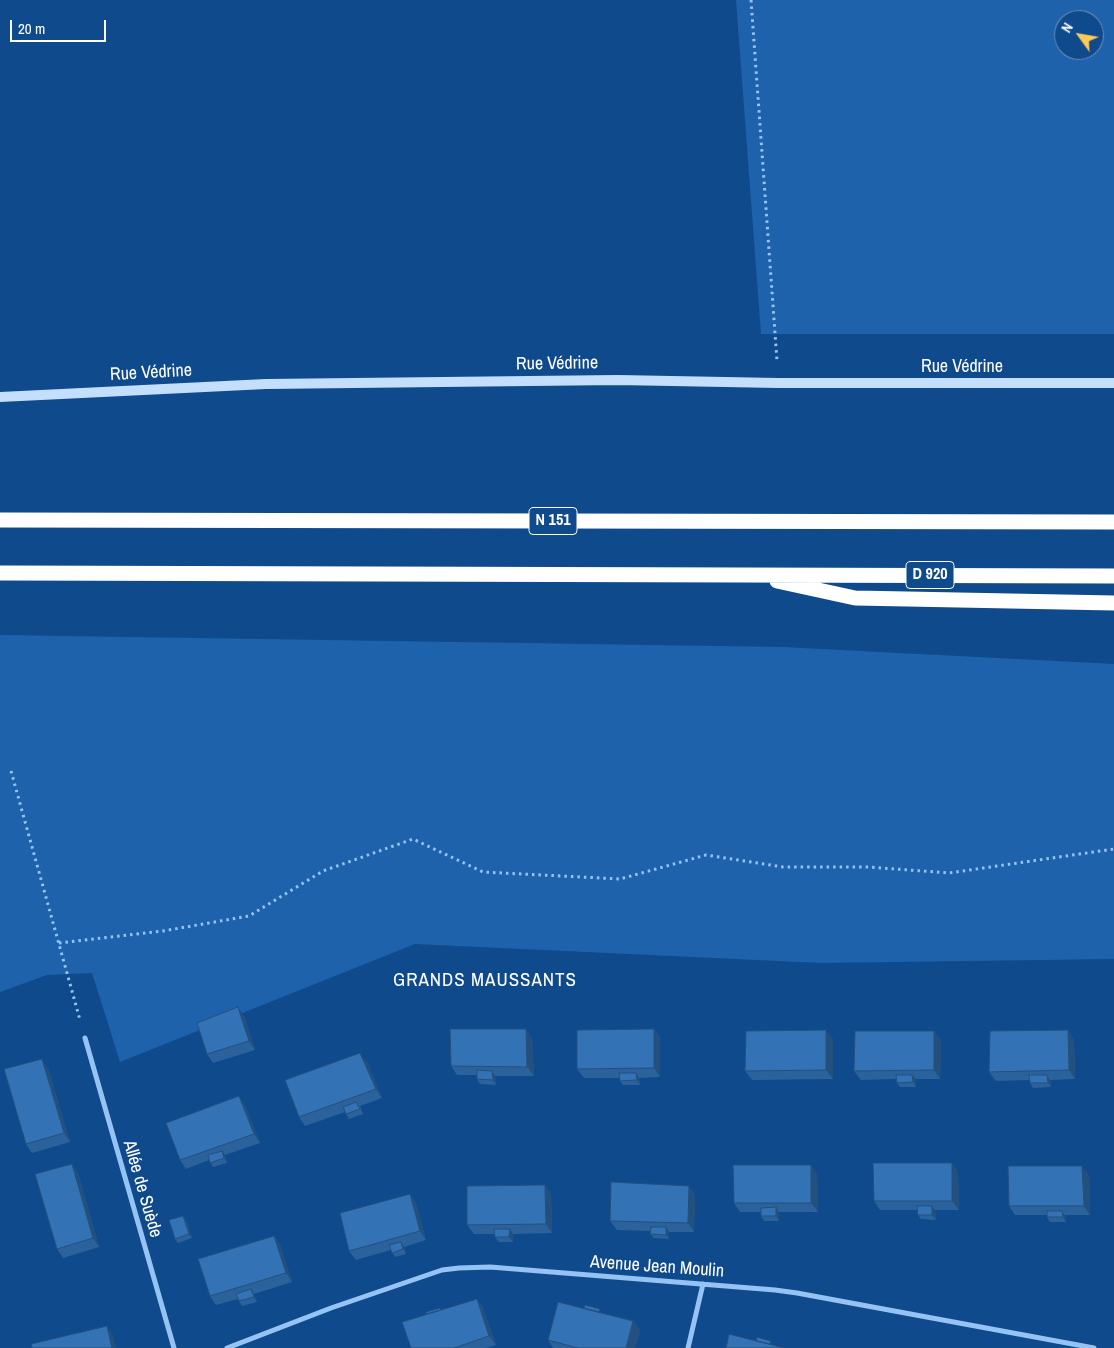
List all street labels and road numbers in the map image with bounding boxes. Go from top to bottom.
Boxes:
street label: Rue Védrine [516,352,598,376]
street label: Rue Védrine [921,356,1003,378]
street label: Rue Védrine [109,360,193,386]
road number: N 151 [529,508,577,534]
road number: D 920 [906,562,954,588]
street label: Allée de Suède [118,1138,166,1240]
street label: Avenue Jean Moulin [589,1252,725,1282]

